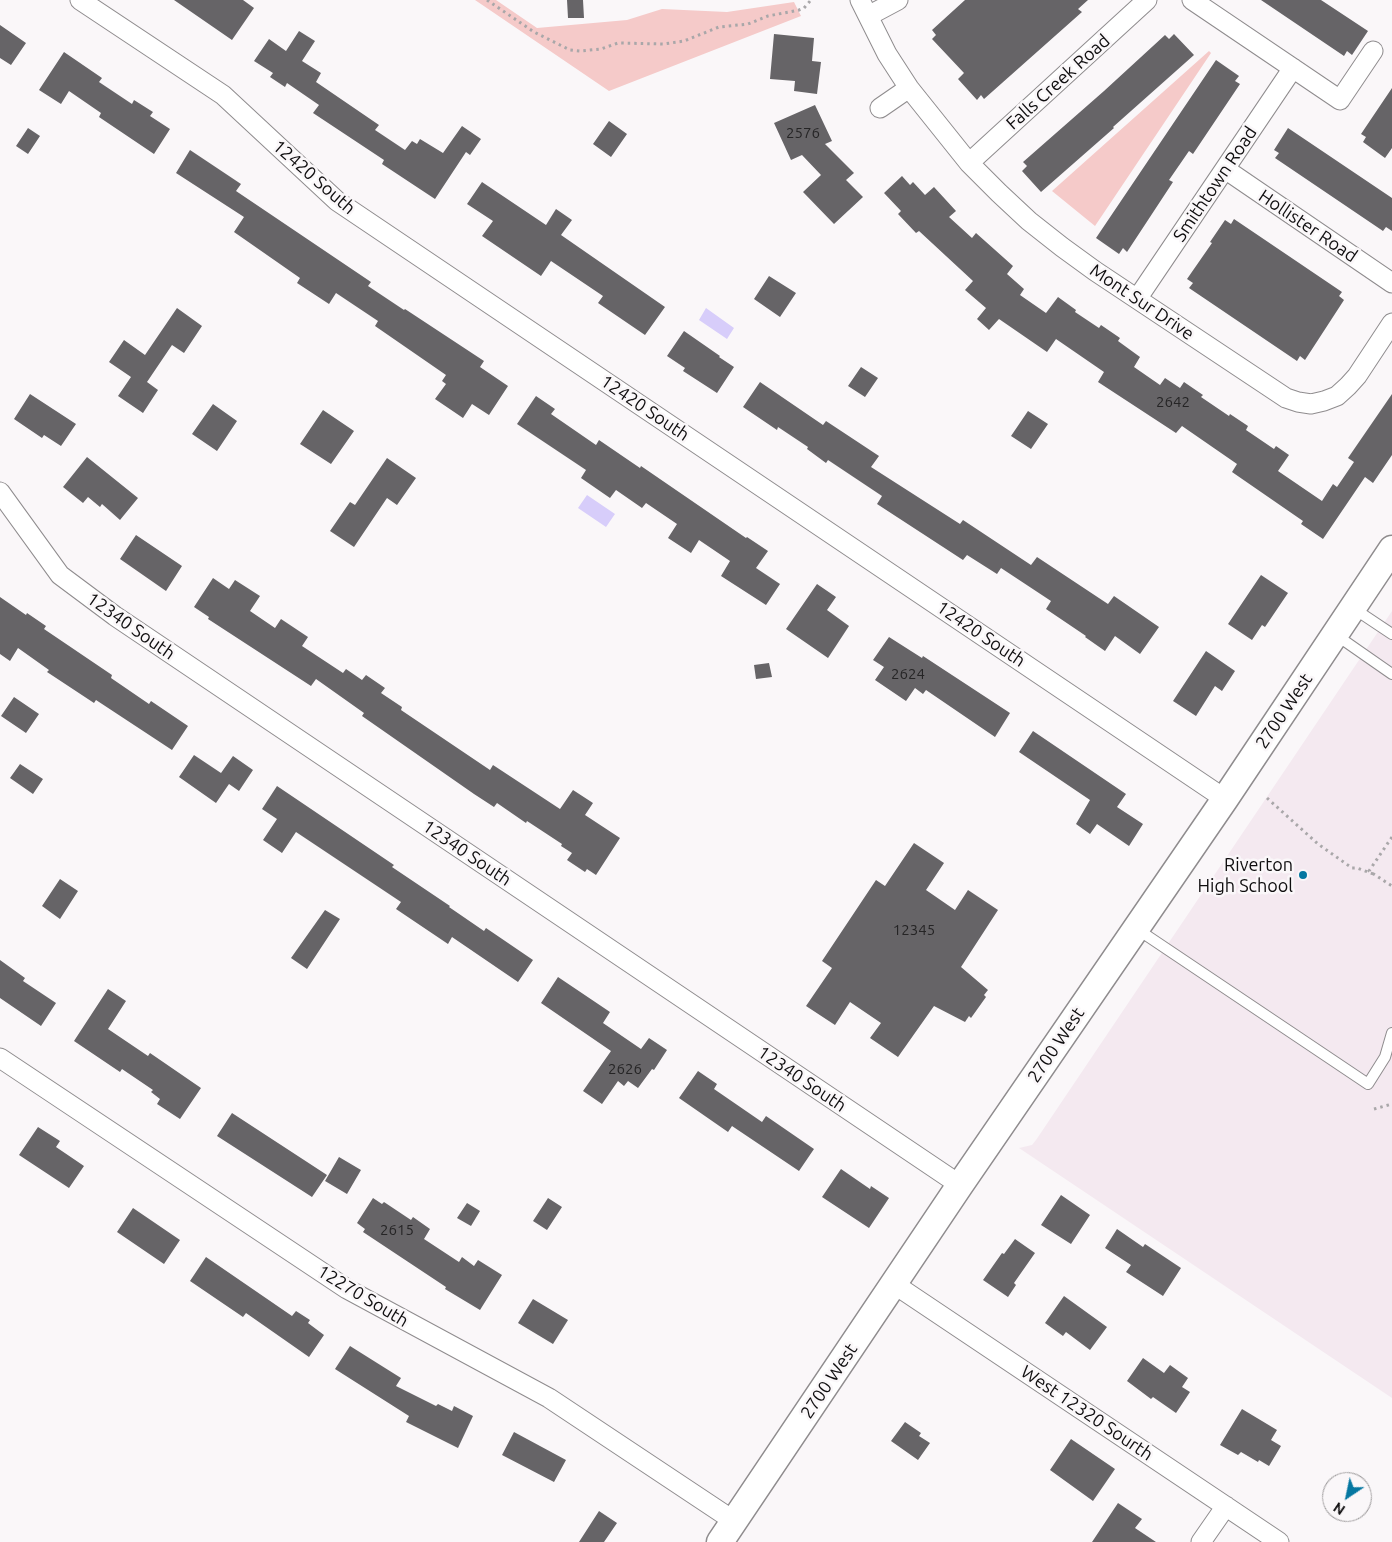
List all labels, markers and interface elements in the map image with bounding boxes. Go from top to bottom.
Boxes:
street label: Falls Creek Road [1002,30,1114,134]
street label: Smithtown Road [1169,122,1261,246]
house number: 2576 [786,124,820,142]
street label: 12420 South [268,135,360,219]
street label: Hollister Road [1255,185,1361,267]
street label: Mont Sur Drive [1086,259,1198,345]
street label: 12420 South [596,370,694,446]
house number: 2642 [1156,393,1190,411]
street label: 12340 South [83,588,179,664]
street label: 12420 South [932,596,1030,672]
house number: 2624 [891,665,925,683]
street label: 2700 West [1251,669,1317,753]
street label: 12340 South [418,815,516,891]
place label: Riverton High School [1197,854,1293,896]
marker: Riverton High School [1297,869,1309,881]
house number: 12345 [893,921,935,939]
street label: 2700 West [1023,1003,1089,1087]
street label: 12340 South [753,1041,851,1117]
house number: 2626 [608,1060,642,1078]
house number: 2615 [380,1221,414,1239]
street label: 12270 South [314,1260,412,1332]
street label: 2700 West [796,1339,862,1423]
street label: West 12320 Sourth [1017,1361,1157,1465]
north arrow [1322,1472,1372,1522]
text: N [1330,1499,1348,1518]

